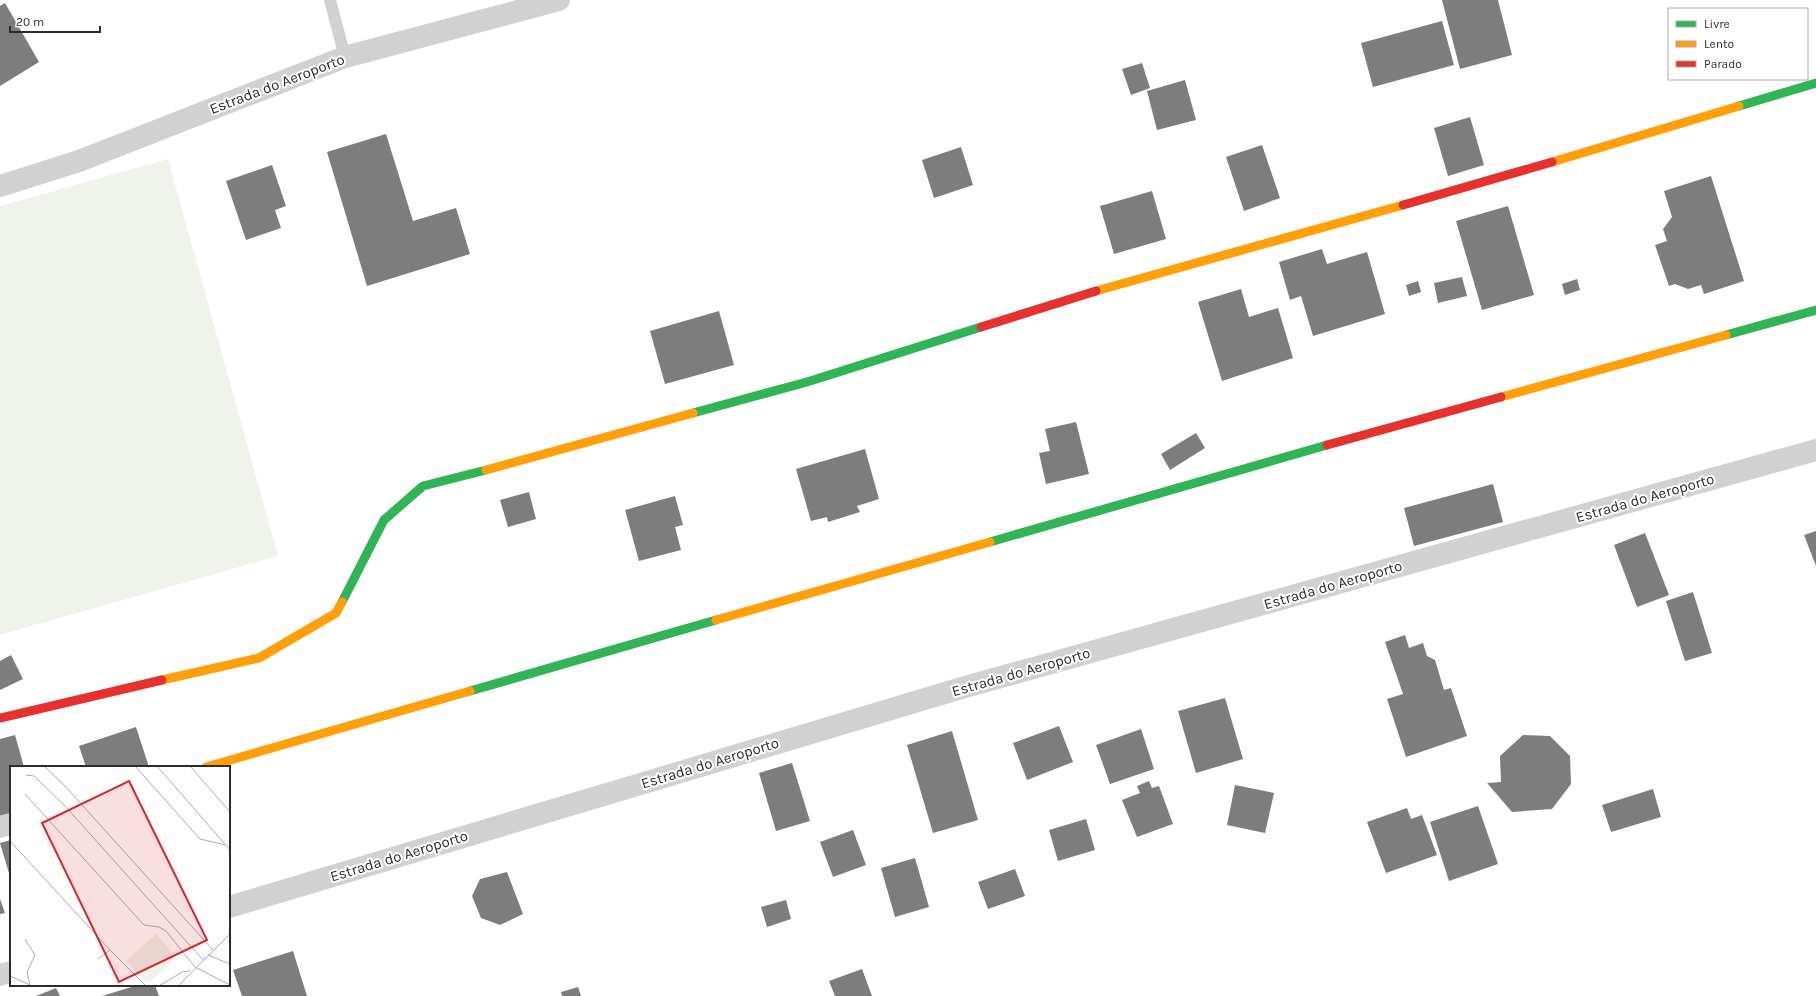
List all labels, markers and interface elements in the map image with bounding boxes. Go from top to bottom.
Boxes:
scale bar [10,8,100,34]
legend [1668,8,1808,80]
text: 20 m [16,15,44,29]
text: Livre [1704,17,1730,31]
text: Lento [1704,37,1734,51]
street label: Estrada do Aeroporto [207,50,347,118]
text: Parado [1704,57,1742,71]
street label: Estrada do Aeroporto [1574,470,1716,526]
street label: Estrada do Aeroporto [1262,557,1404,613]
street label: Estrada do Aeroporto [950,644,1092,700]
street label: Estrada do Aeroporto [639,733,781,793]
inset map [10,766,230,986]
street label: Estrada do Aeroporto [328,826,470,886]

